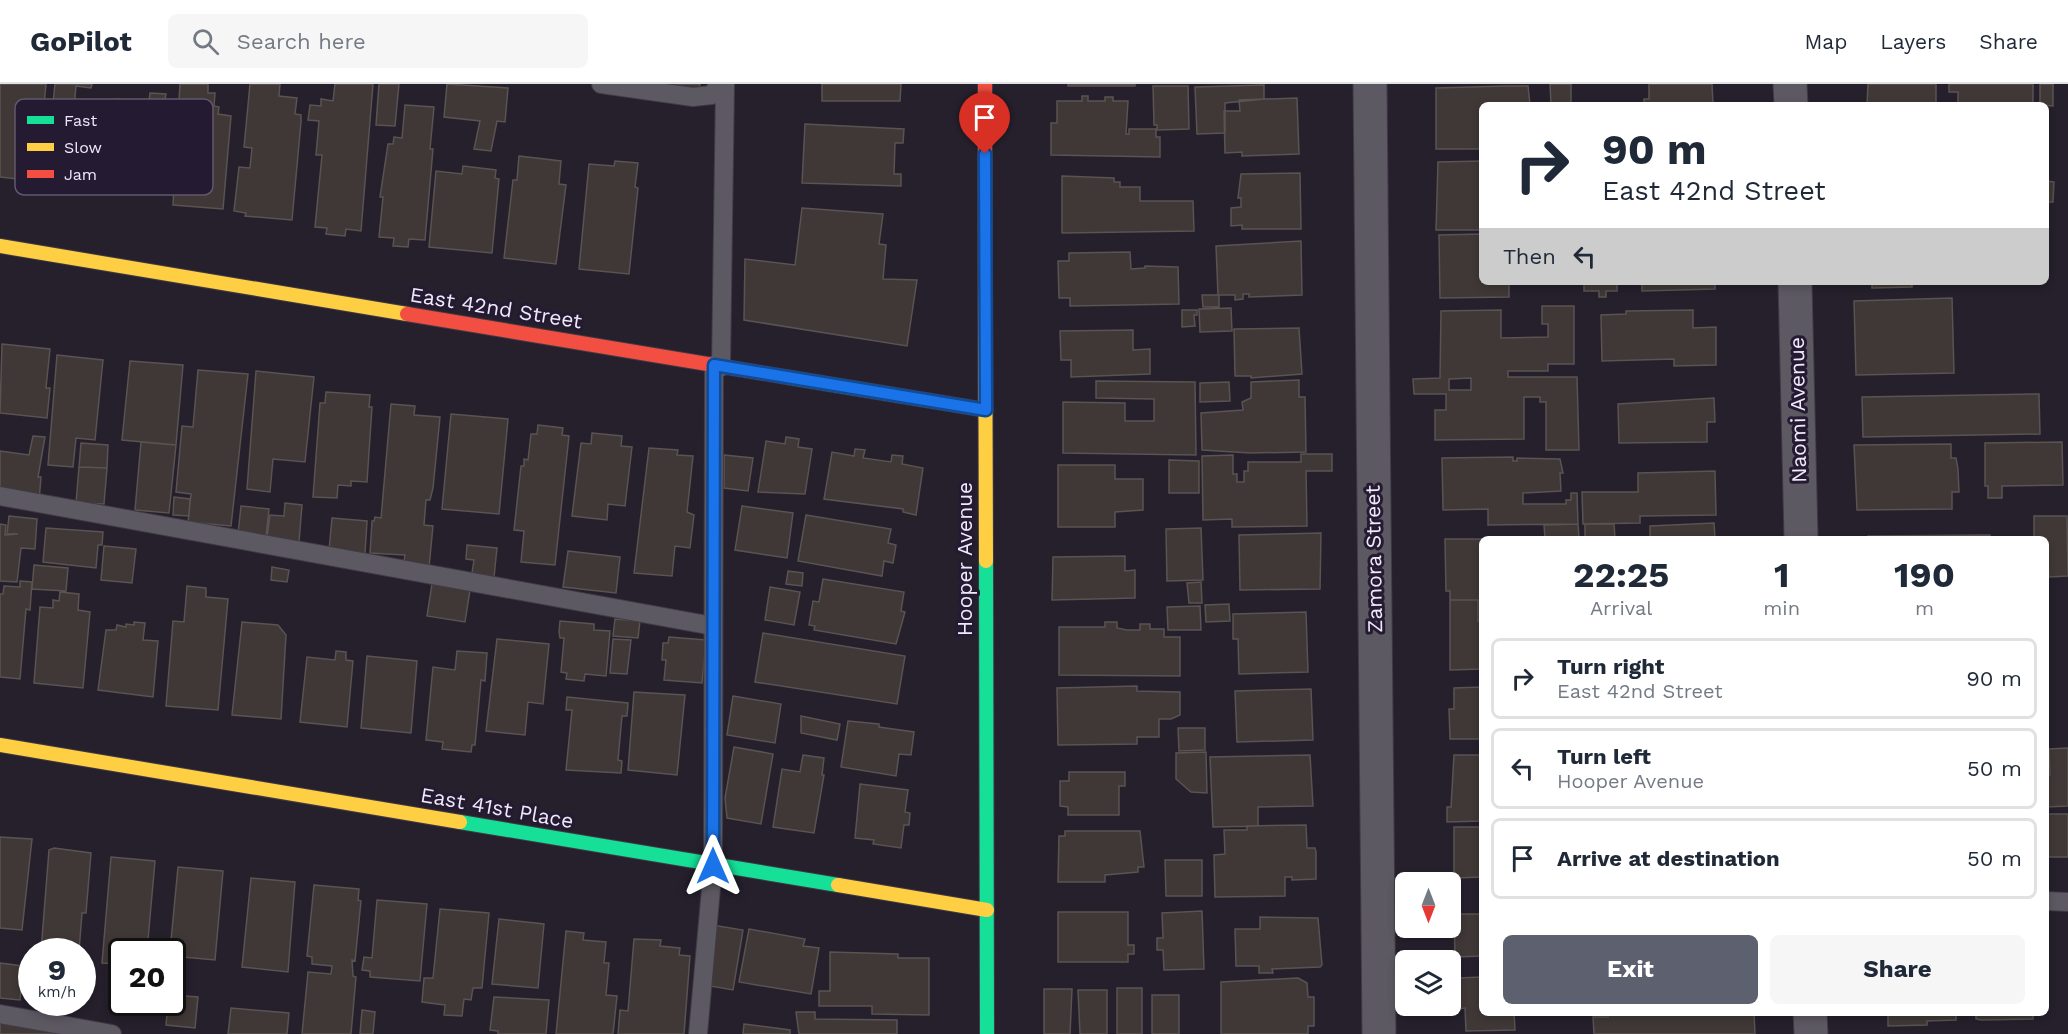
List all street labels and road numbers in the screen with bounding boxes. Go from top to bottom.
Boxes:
street label: East 42nd Street [408,282,584,333]
street label: Naomi Avenue [1784,337,1811,483]
street label: Hooper Avenue [952,482,977,636]
street label: Zamora Street [1360,485,1387,633]
street label: East 41st Place [419,782,576,833]

